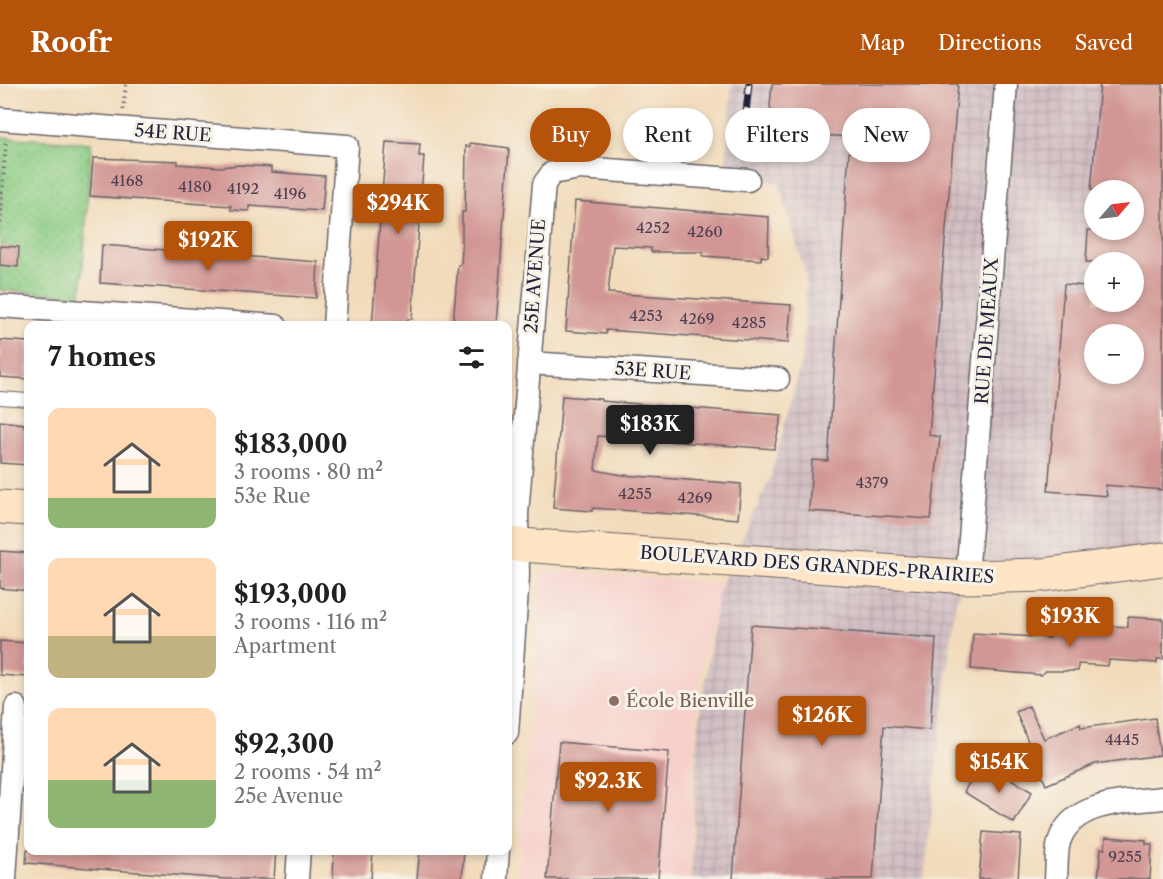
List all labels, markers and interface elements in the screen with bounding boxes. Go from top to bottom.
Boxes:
text: Roofr [30,25,112,59]
text: Map [860,30,905,55]
text: Directions [938,30,1042,55]
text: Saved [1075,30,1133,55]
chip: Buy [530,108,611,162]
chip: Rent [623,108,713,162]
chip: Filters [725,108,830,162]
chip: New [842,108,930,162]
street label: 54E RUE [134,119,212,147]
house number: 4168 [111,171,143,190]
house number: 4180 [178,177,212,196]
house number: 4192 [227,179,259,198]
north arrow [1084,180,1144,240]
map controls [1084,180,1144,384]
house number: 4196 [274,184,306,203]
pin: $294K [356,184,440,235]
text: $294K [367,191,429,215]
street label: 25E AVENUE [520,218,550,334]
house number: 4252 [636,218,670,237]
pin: $192K [166,221,250,272]
house number: 4260 [687,222,723,241]
text: $192K [178,228,238,252]
button: + [1084,252,1144,312]
street label: RUE DE MEAUX [971,256,1003,405]
house number: 4253 [629,306,663,325]
house number: 4269 [680,309,714,328]
house number: 4285 [732,313,766,332]
button: − [1084,324,1144,384]
text: 7 homes [48,341,156,373]
icon: filters [455,341,488,374]
street label: 53E RUE [614,357,692,385]
pin: $183K [608,405,692,456]
text: $183K [620,412,680,436]
text: $183,000 [234,428,347,460]
icon: home [96,432,168,504]
text: 3 rooms · 80 m² [234,460,383,484]
house number: 4379 [855,473,889,492]
text: 53e Rue [234,484,311,508]
house number: 4255 [618,484,652,503]
house number: 4269 [678,488,712,507]
street label: BOULEVARD DES GRANDES-PRAIRIES [639,542,995,588]
text: $193,000 [234,578,347,610]
icon: home [96,582,168,654]
pin: $193K [1028,597,1112,648]
text: $193K [1040,604,1100,628]
text: 3 rooms · 116 m² [234,610,387,634]
text: Apartment [234,634,337,658]
place label: École Bienville [626,689,754,712]
marker: École Bienville [607,694,621,708]
pin: $126K [780,696,864,747]
text: $126K [792,703,852,727]
text: $92,300 [234,728,334,760]
house number: 4445 [1105,730,1139,749]
icon: home [96,732,168,804]
pin: $154K [957,743,1041,794]
text: $154K [969,750,1029,774]
text: 2 rooms · 54 m² [234,760,382,784]
pin: $92.3K [559,762,657,813]
text: $92.3K [574,769,642,793]
text: 25e Avenue [234,784,343,808]
house number: 9255 [1108,847,1142,866]

